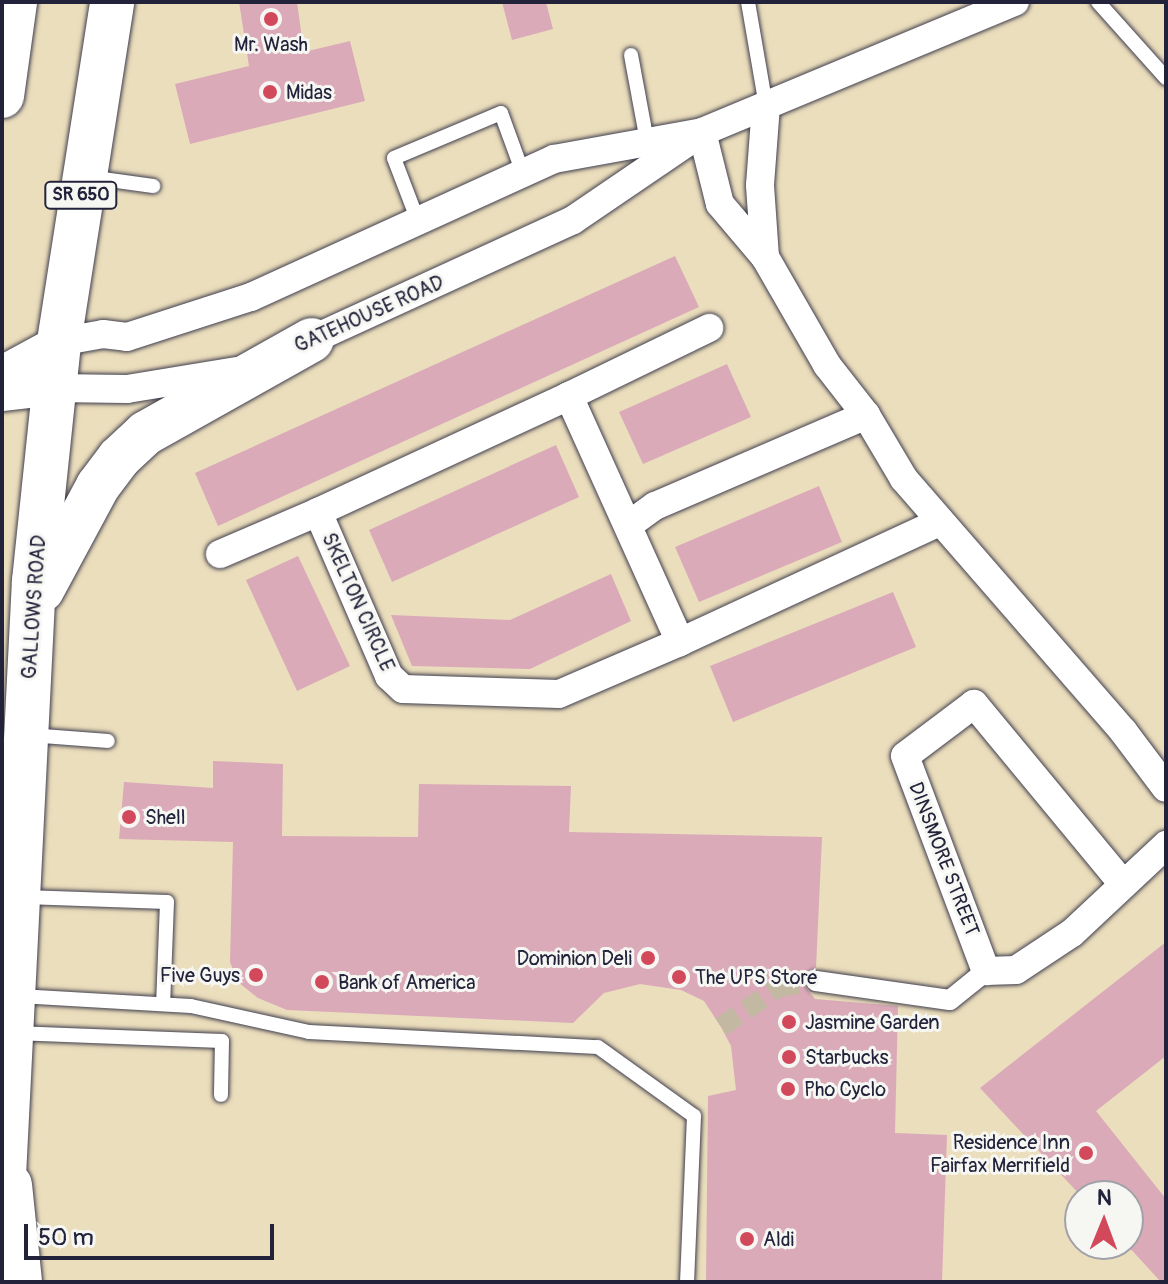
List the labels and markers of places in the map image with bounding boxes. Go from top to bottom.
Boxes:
marker: Mr. Wash [262,10,280,28]
place label: Mr. Wash [234,32,308,56]
place label: Midas [286,80,332,104]
marker: Midas [261,83,279,101]
place label: Shell [145,805,185,829]
marker: Shell [120,808,138,826]
place label: Dominion Deli [516,946,632,970]
marker: Dominion Deli [639,949,657,967]
place label: Five Guys [160,963,240,987]
place label: The UPS Store [695,965,817,989]
marker: Five Guys [247,966,265,984]
marker: The UPS Store [670,968,688,986]
place label: Bank of America [338,970,476,994]
marker: Bank of America [313,973,331,991]
place label: Jasmine Garden [805,1010,940,1034]
marker: Jasmine Garden [780,1013,798,1031]
place label: Starbucks [805,1045,888,1069]
marker: Starbucks [780,1048,798,1066]
place label: Pho Cyclo [804,1077,886,1101]
marker: Pho Cyclo [779,1080,797,1098]
place label: Residence Inn Fairfax Merrifield [930,1130,1070,1177]
marker: Residence Inn Fairfax Merrifield [1077,1144,1095,1162]
place label: Aldi [763,1227,794,1251]
marker: Aldi [738,1230,756,1248]

